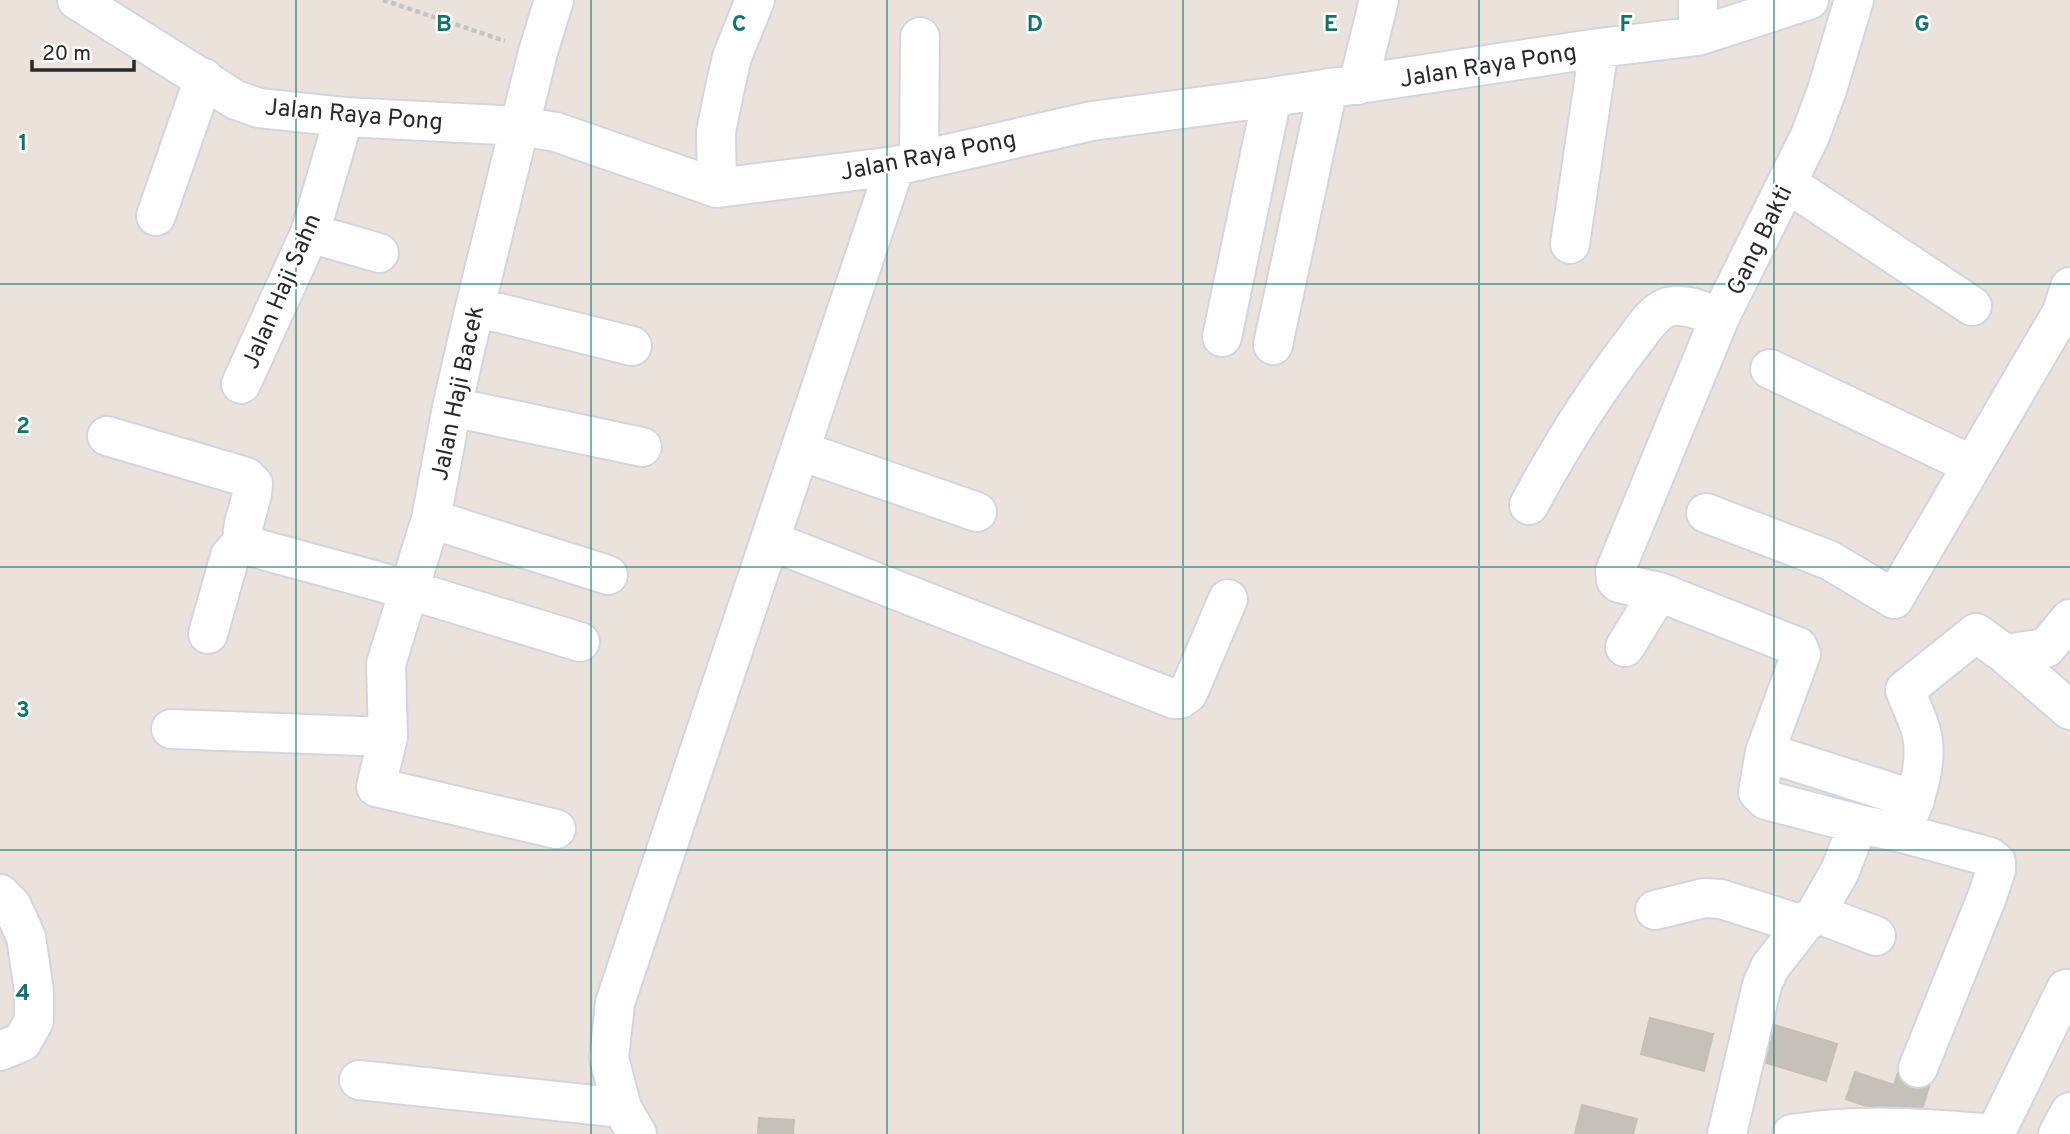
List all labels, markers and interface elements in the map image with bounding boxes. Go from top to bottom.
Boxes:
text: B [436,11,452,40]
text: C [732,11,746,40]
text: D [1027,11,1043,40]
text: E [1324,11,1338,40]
text: F [1619,11,1633,40]
text: G [1914,11,1930,40]
scale bar [32,28,133,72]
street label: Jalan Raya Pong [1398,38,1579,96]
text: 20 m [42,41,91,68]
street label: Jalan Raya Pong [263,93,444,139]
street label: Jalan Raya Pong [838,125,1019,189]
text: 1 [18,130,28,159]
street label: Gang Bakti [1721,181,1800,301]
street label: Jalan Haji Sahn [237,210,329,374]
street label: Jalan Haji Bacek [426,303,492,484]
text: 2 [16,413,30,442]
text: 3 [16,697,30,726]
text: 4 [16,980,30,1009]

